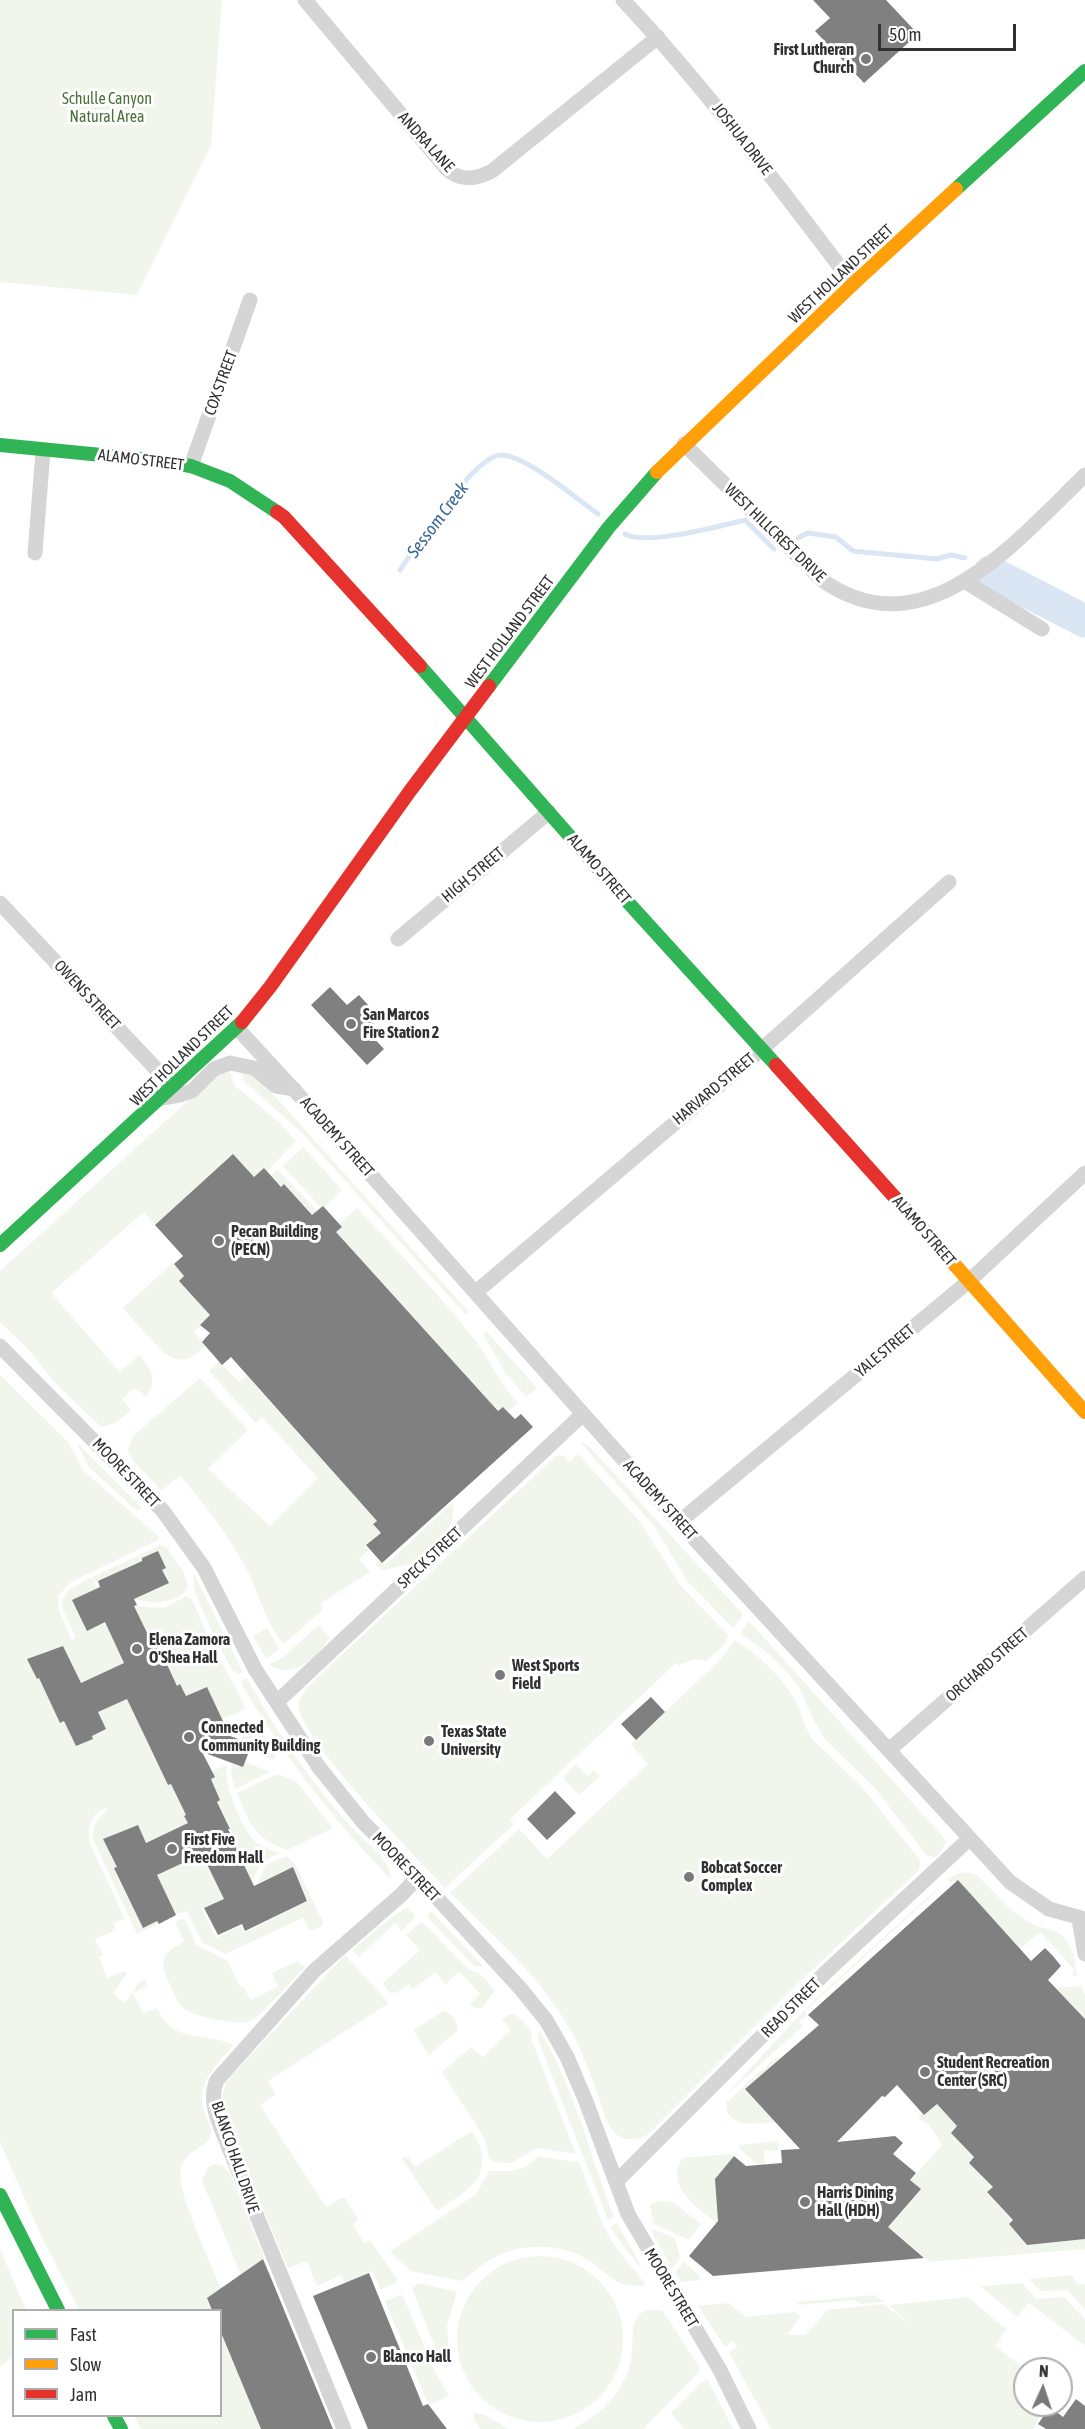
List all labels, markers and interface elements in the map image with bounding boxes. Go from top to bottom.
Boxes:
scale bar [881,12,1019,50]
text: 50 m [889,24,921,45]
place label: First Lutheran Church [774,40,854,78]
marker: First Lutheran Church [859,52,873,66]
park label: Schulle Canyon Natural Area [62,89,152,127]
street label: JOSHUA DRIVE [708,99,776,179]
street label: ANDRA LANE [394,108,458,176]
street label: WEST HOLLAND STREET [785,221,897,327]
street label: COX STREET [200,348,242,418]
street label: ALAMO STREET [97,445,185,475]
water label: Sessom Creek [403,478,473,562]
street label: WEST HILLCREST DRIVE [720,480,830,586]
street label: WEST HOLLAND STREET [461,572,559,692]
street label: ALAMO STREET [563,830,635,908]
street label: HIGH STREET [438,843,508,907]
street label: OWENS STREET [50,956,124,1034]
street label: WEST HOLLAND STREET [126,1002,238,1110]
place label: San Marcos Fire Station 2 [363,1005,439,1043]
marker: San Marcos Fire Station 2 [344,1017,358,1031]
street label: HARVARD STREET [669,1049,759,1129]
street label: ACADEMY STREET [296,1093,378,1181]
street label: ALAMO STREET [888,1192,960,1270]
place label: Pecan Building (PECN) [231,1222,318,1260]
marker: Pecan Building (PECN) [212,1234,226,1248]
street label: YALE STREET [851,1321,919,1381]
street label: MOORE STREET [88,1434,164,1512]
street label: ACADEMY STREET [619,1456,701,1544]
street label: SPECK STREET [394,1523,466,1593]
street label: ORCHARD STREET [942,1624,1032,1706]
place label: Elena Zamora O'Shea Hall [149,1630,230,1668]
marker: Elena Zamora O'Shea Hall [130,1642,144,1656]
place label: West Sports Field [512,1656,579,1694]
marker: West Sports Field [493,1668,507,1682]
place label: Connected Community Building [201,1718,320,1756]
place label: Texas State University [441,1722,506,1760]
marker: Connected Community Building [182,1730,196,1744]
marker: Texas State University [422,1734,436,1748]
street label: MOORE STREET [368,1828,444,1906]
place label: First Five Freedom Hall [184,1830,263,1868]
marker: First Five Freedom Hall [165,1842,179,1856]
place label: Bobcat Soccer Complex [701,1858,782,1896]
marker: Bobcat Soccer Complex [682,1870,696,1884]
street label: READ STREET [757,1974,825,2042]
place label: Student Recreation Center (SRC) [937,2053,1050,2091]
marker: Student Recreation Center (SRC) [918,2065,932,2079]
street label: BLANCO HALL DRIVE [207,2099,263,2215]
place label: Harris Dining Hall (HDH) [817,2183,893,2221]
marker: Harris Dining Hall (HDH) [798,2195,812,2209]
street label: MOORE STREET [640,2245,702,2331]
legend [12,2309,222,2417]
text: Fast [70,2324,97,2345]
place label: Blanco Hall [383,2347,451,2367]
marker: Blanco Hall [364,2350,378,2364]
text: Slow [70,2354,101,2375]
north arrow [1013,2357,1073,2417]
text: N [1039,2362,1049,2380]
text: Jam [70,2384,97,2405]

